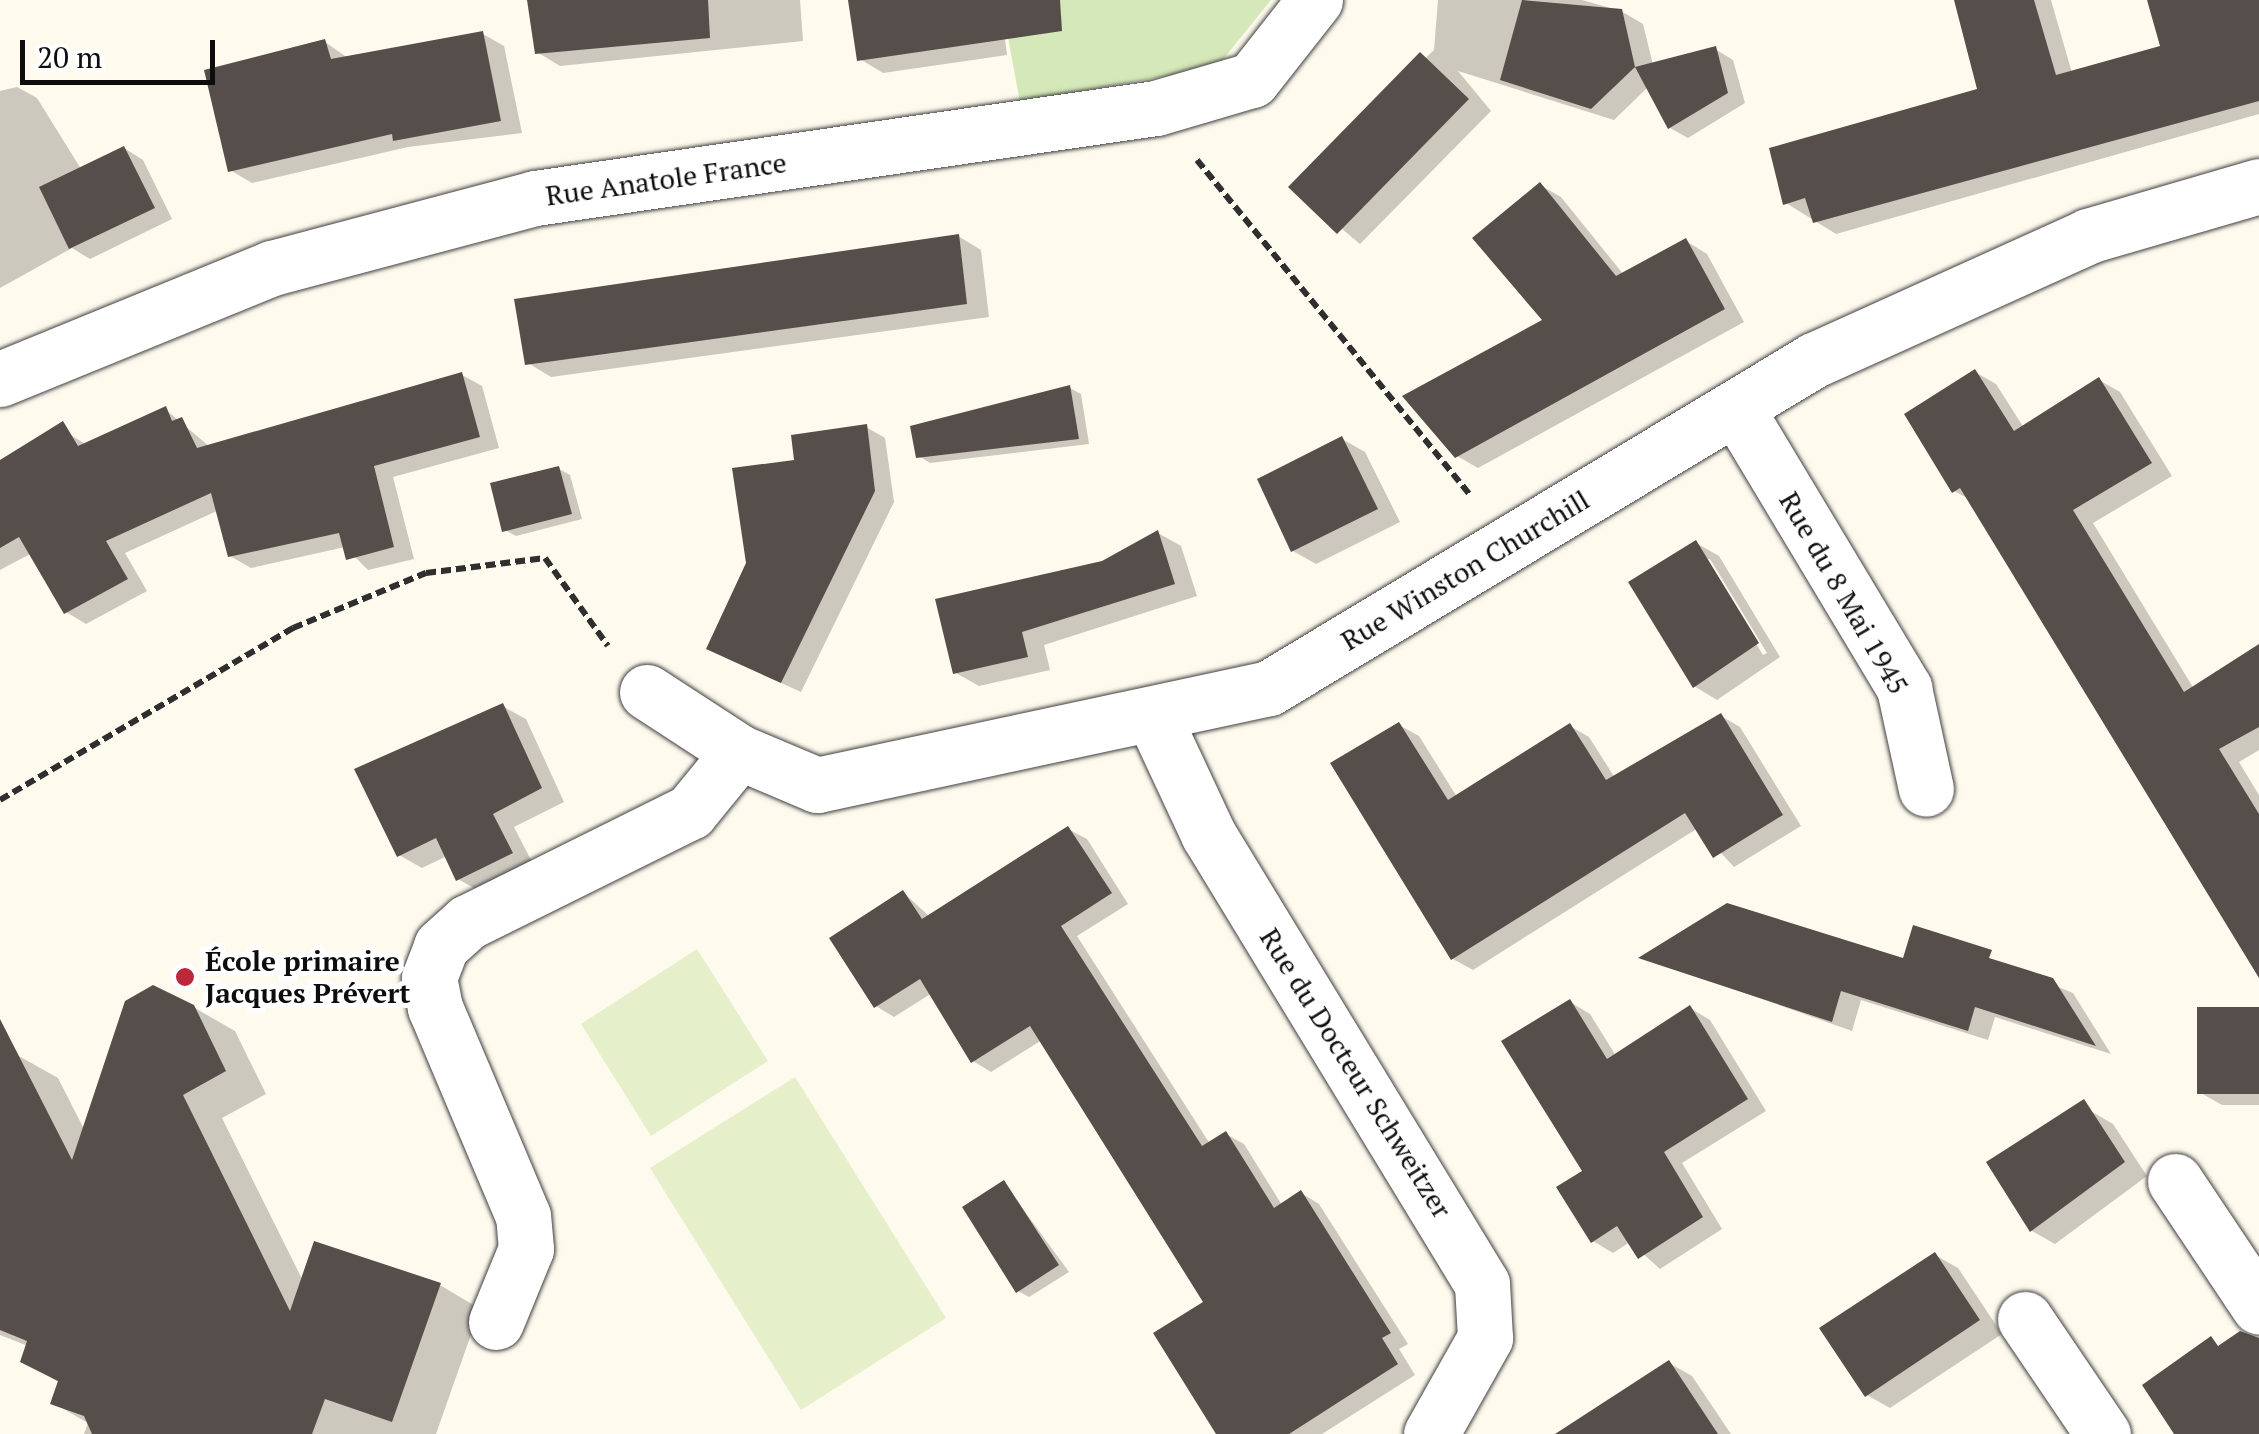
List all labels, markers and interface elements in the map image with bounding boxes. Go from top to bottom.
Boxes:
scale bar [25,20,220,82]
text: 20 m [37,37,102,77]
street label: Rue Anatole France [543,145,789,213]
street label: Rue Winston Churchill [1335,483,1595,657]
street label: Rue du 8 Mai 1945 [1772,486,1916,700]
street label: Rue du Docteur Schweitzer [1253,922,1459,1224]
place label: École primaire Jacques Prévert [205,944,410,1010]
marker: École primaire Jacques Prévert [174,966,196,988]

